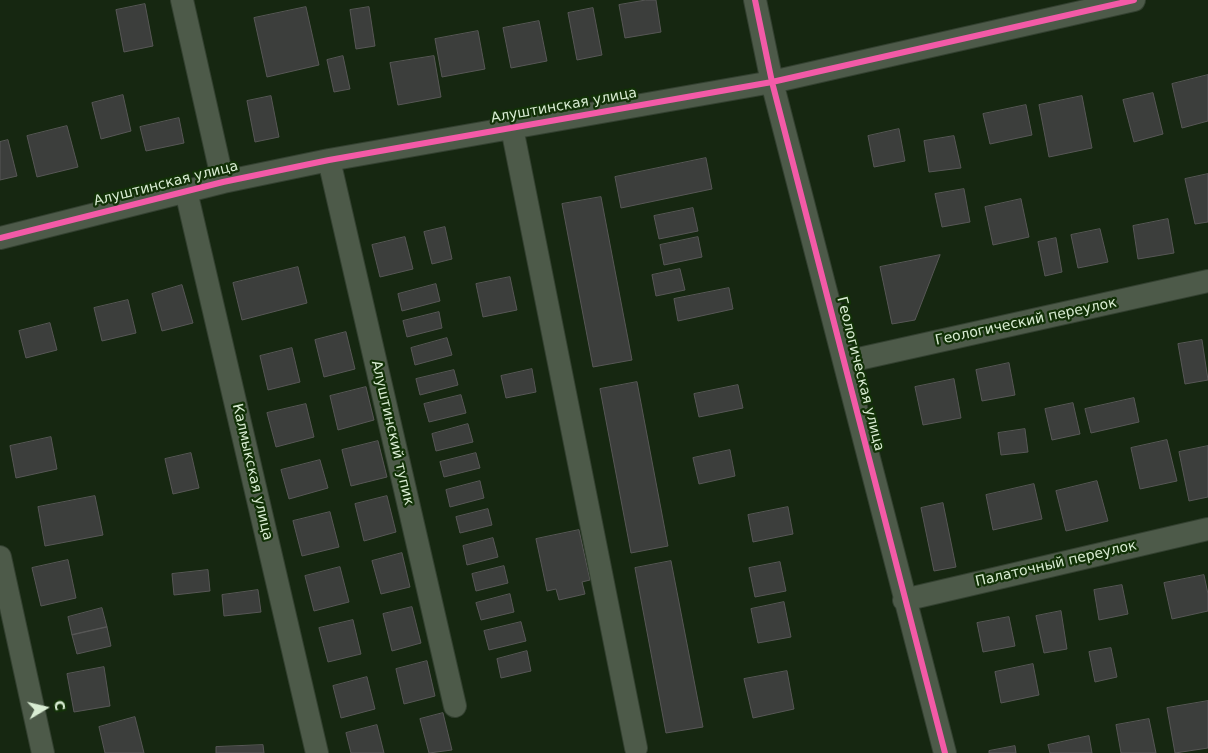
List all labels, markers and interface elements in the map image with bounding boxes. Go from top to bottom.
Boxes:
street label: Алуштинская улица [490,85,638,127]
street label: Алуштинская улица [92,158,240,210]
street label: Геологическая улица [833,295,887,453]
street label: Геологический переулок [934,295,1118,349]
street label: Алуштинский тупик [367,359,417,507]
street label: Калмыкская улица [228,402,276,542]
street label: Палаточный переулок [974,537,1138,591]
north arrow [20,683,70,733]
text: С [51,699,69,712]

